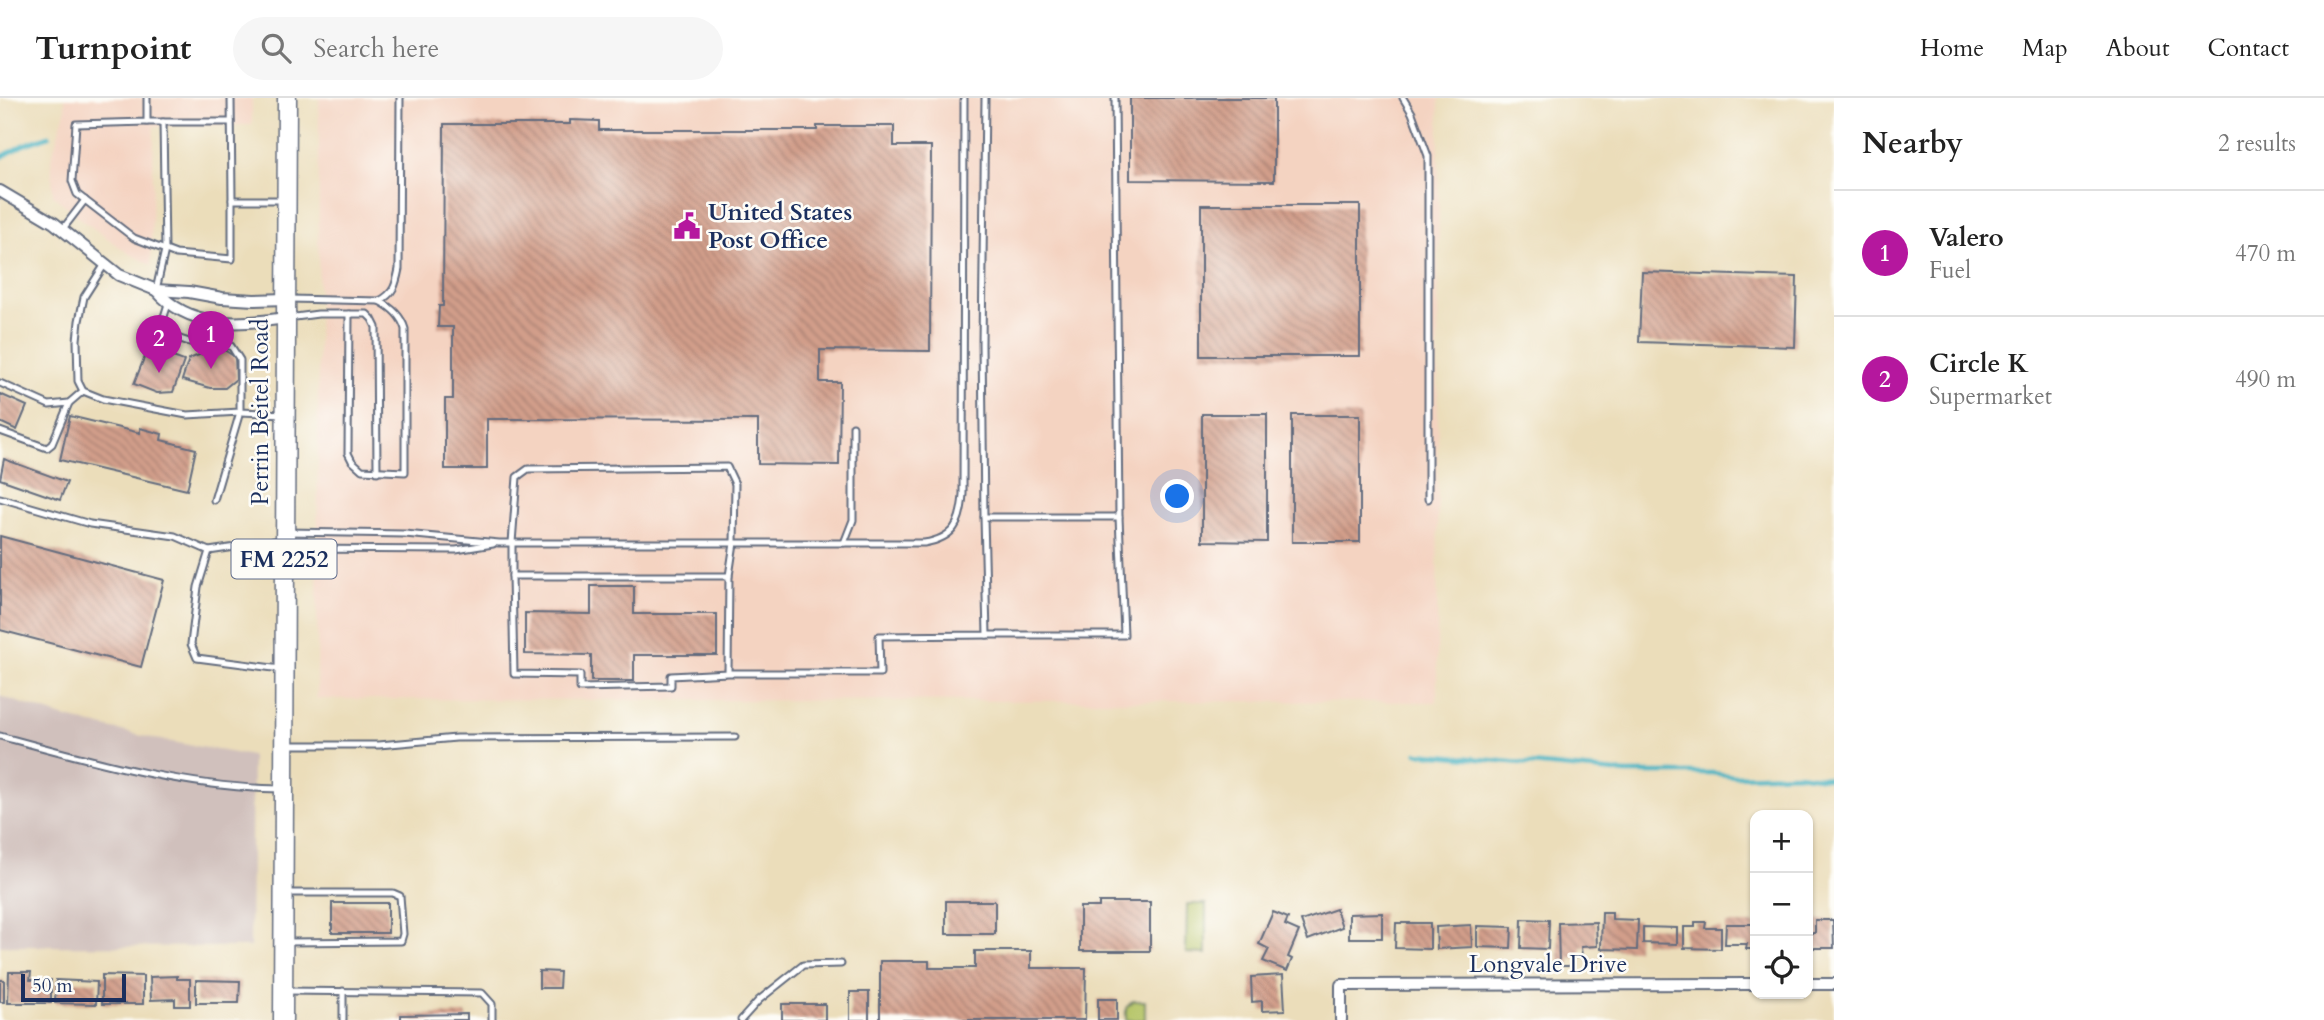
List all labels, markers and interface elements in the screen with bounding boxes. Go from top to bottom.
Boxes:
search box [233,17,723,80]
text: Turnpoint [35,26,191,71]
icon: search [257,29,295,67]
text: Search here [313,31,439,66]
text: Home [1920,32,1984,65]
text: Map [2022,32,2068,65]
text: About [2106,32,2170,65]
text: Contact [2208,32,2289,65]
text: Nearby [1862,123,1963,164]
text: 2 results [2218,128,2296,159]
place label: United States Post Office [708,196,852,257]
public building icon: United States Post Office [672,211,702,241]
text: Valero [1929,220,2004,255]
text: 1 [1879,238,1891,269]
text: 470 m [2235,238,2296,269]
text: Fuel [1929,255,1971,286]
pin: 1 [188,311,234,369]
pin: 2 [136,315,182,373]
street label: Perrin Beitel Road [244,318,277,506]
text: Circle K [1929,346,2029,381]
text: 2 [1879,364,1891,395]
text: 490 m [2235,364,2296,395]
text: Supermarket [1929,381,2052,412]
your location [1160,479,1194,513]
road number: FM 2252 [232,540,336,579]
map controls [1750,810,1813,999]
button: + [1750,810,1813,873]
button: − [1750,873,1813,936]
button: locate [1750,936,1813,999]
street label: Longvale Drive [1469,948,1627,981]
scale bar [21,971,126,1003]
text: 50 m [32,973,73,999]

